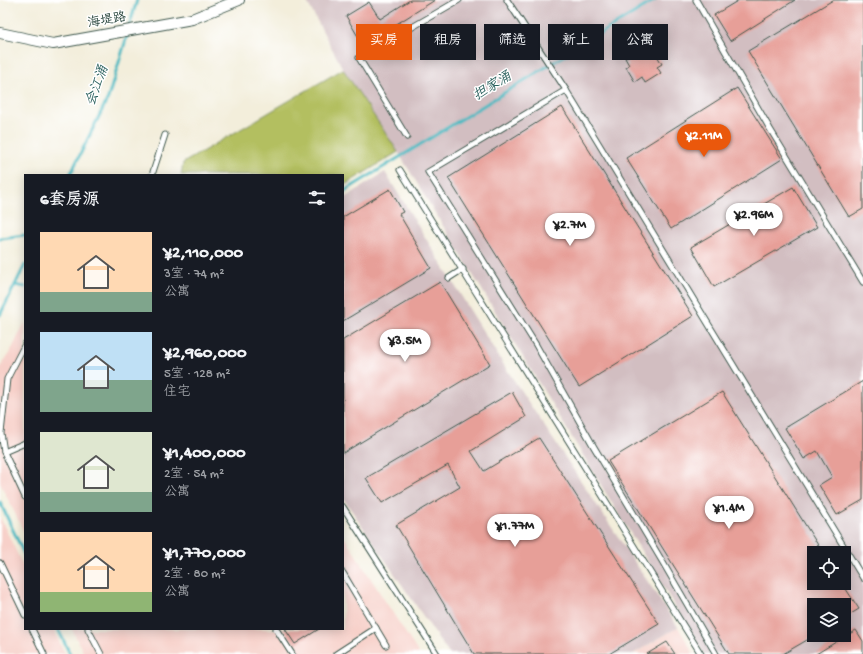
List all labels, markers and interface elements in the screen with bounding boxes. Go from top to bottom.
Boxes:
street label: 海堤路 [86,9,128,32]
chip: 买房 [356,24,412,60]
chip: 租房 [420,24,476,60]
chip: 筛选 [484,24,540,60]
chip: 新上 [548,24,604,60]
chip: 公寓 [612,24,668,60]
water label: 会江涌 [82,62,114,109]
water label: 担家涌 [470,67,516,105]
pin: ¥2.11M [671,124,737,158]
text: ¥2.11M [686,129,722,144]
icon: filters [306,187,328,209]
text: 6套房源 [40,191,100,211]
pin: ¥2.96M [721,203,787,237]
text: ¥2.96M [735,208,773,223]
pin: ¥2.7M [542,213,598,247]
text: ¥2.7M [554,218,586,233]
text: ¥2,110,000 [164,244,243,264]
icon: home [72,248,120,296]
text: 3室 · 74 m² [164,267,224,282]
text: 公寓 [164,285,190,300]
pin: ¥3.5M [377,329,433,363]
text: ¥3.5M [389,334,421,349]
text: ¥2,960,000 [164,344,247,364]
icon: home [72,348,120,396]
text: 5室 · 128 m² [164,367,230,382]
text: 住宅 [164,385,190,400]
text: ¥1,400,000 [164,444,246,464]
icon: home [72,448,120,496]
text: 2室 · 54 m² [164,467,224,482]
text: 公寓 [164,485,190,500]
pin: ¥1.4M [701,496,757,530]
text: ¥1.4M [714,501,744,516]
pin: ¥1.77M [482,514,548,548]
text: ¥1.77M [496,519,534,534]
text: ¥1,770,000 [164,544,246,564]
map controls [807,546,851,642]
button: locate [807,546,851,590]
icon: home [72,548,120,596]
text: 2室 · 80 m² [164,567,226,582]
text: 公寓 [164,585,190,600]
button: layers [807,598,851,642]

